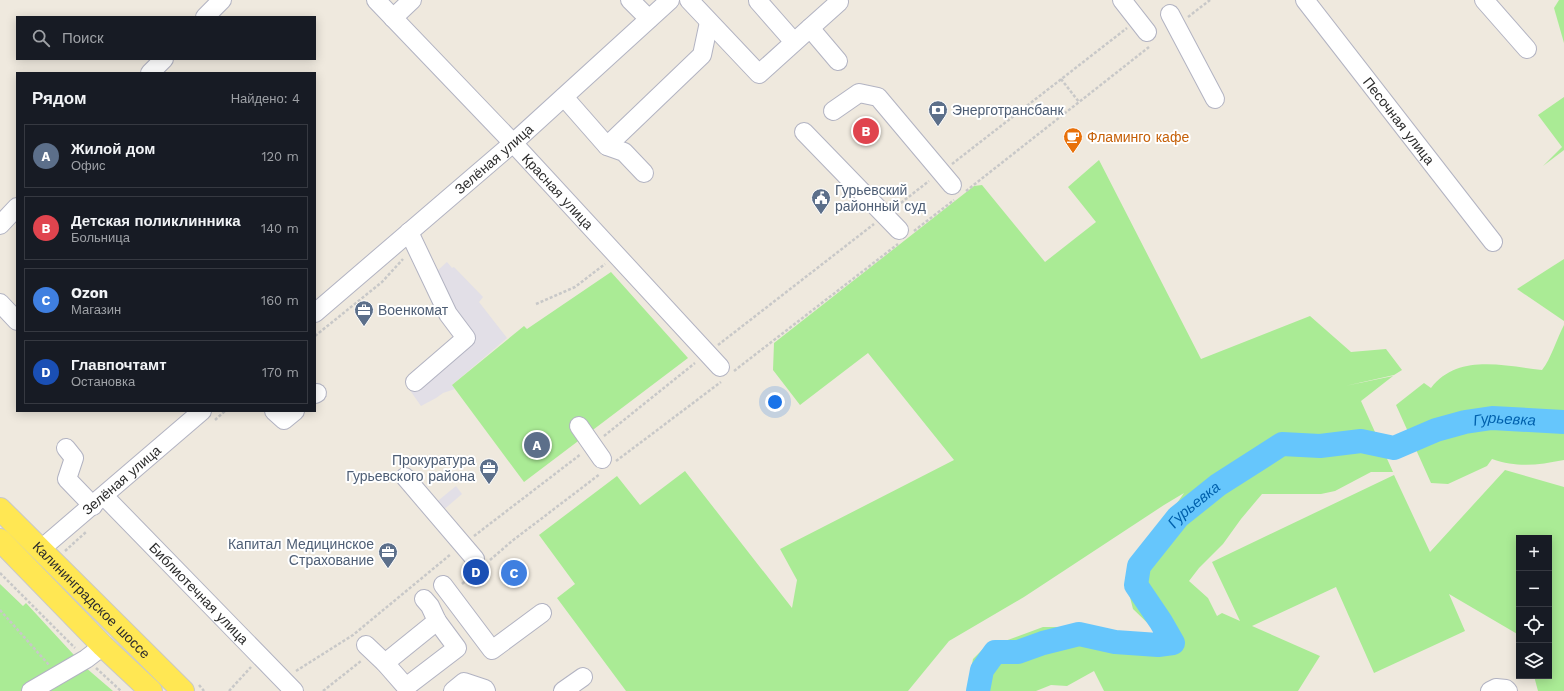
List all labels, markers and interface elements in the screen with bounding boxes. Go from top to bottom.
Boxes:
search box [16,16,316,60]
icon: search [30,27,52,49]
text: Поиск [62,29,104,47]
street label: Песочная улица [1360,74,1438,168]
text: Рядом [32,88,87,108]
text: Найдено: 4 [231,91,300,106]
bank icon: Энерготрансбанк [927,99,949,127]
place label: Энерготрансбанк [952,102,1065,118]
pin: B [853,116,879,146]
street label: Зелёная улица [452,121,536,197]
cafe icon: Фламинго кафе [1062,126,1084,154]
place label: Фламинго кафе [1087,129,1189,145]
text: Жилой дом [71,140,155,158]
text: A [42,149,50,164]
text: 120 m [261,149,299,164]
street label: Красная улица [519,150,597,233]
text: Офис [71,158,106,173]
place label: Гурьевский районный суд [835,182,926,214]
public building icon: Гурьевский районный суд [810,187,832,215]
text: Детская поликлинника [71,212,241,230]
text: B [42,221,50,236]
text: 140 m [261,221,299,236]
text: Больница [71,230,130,245]
text: Ozon [71,284,108,302]
text: C [42,293,50,308]
text: 160 m [261,293,299,308]
office icon: Военкомат [353,299,375,327]
text: Магазин [71,302,121,317]
place label: Военкомат [378,302,449,318]
text: Главпочтамт [71,356,167,374]
text: D [41,365,51,380]
text: 170 m [262,365,299,380]
text: Остановка [71,374,135,389]
your location [765,392,785,412]
water label: Гурьевка [1472,409,1536,430]
pin: A [524,430,550,460]
street label: Зелёная улица [79,442,164,518]
place label: Прокуратура Гурьевского района [346,452,475,484]
office icon: Прокуратура Гурьевского района [478,457,500,485]
water label: Гурьевка [1164,478,1224,532]
map controls [1516,535,1552,679]
button: + [1516,535,1552,571]
place label: Капитал Медицинское Страхование [228,536,374,568]
street label: Калининградское шоссе [30,538,153,662]
street label: Библиотечная улица [146,539,252,648]
office icon: Капитал Медицинское Страхование [377,541,399,569]
pin: D [463,557,489,587]
pin: C [501,558,527,588]
button: − [1516,571,1552,607]
button: locate [1516,607,1552,643]
button: layers [1516,643,1552,679]

